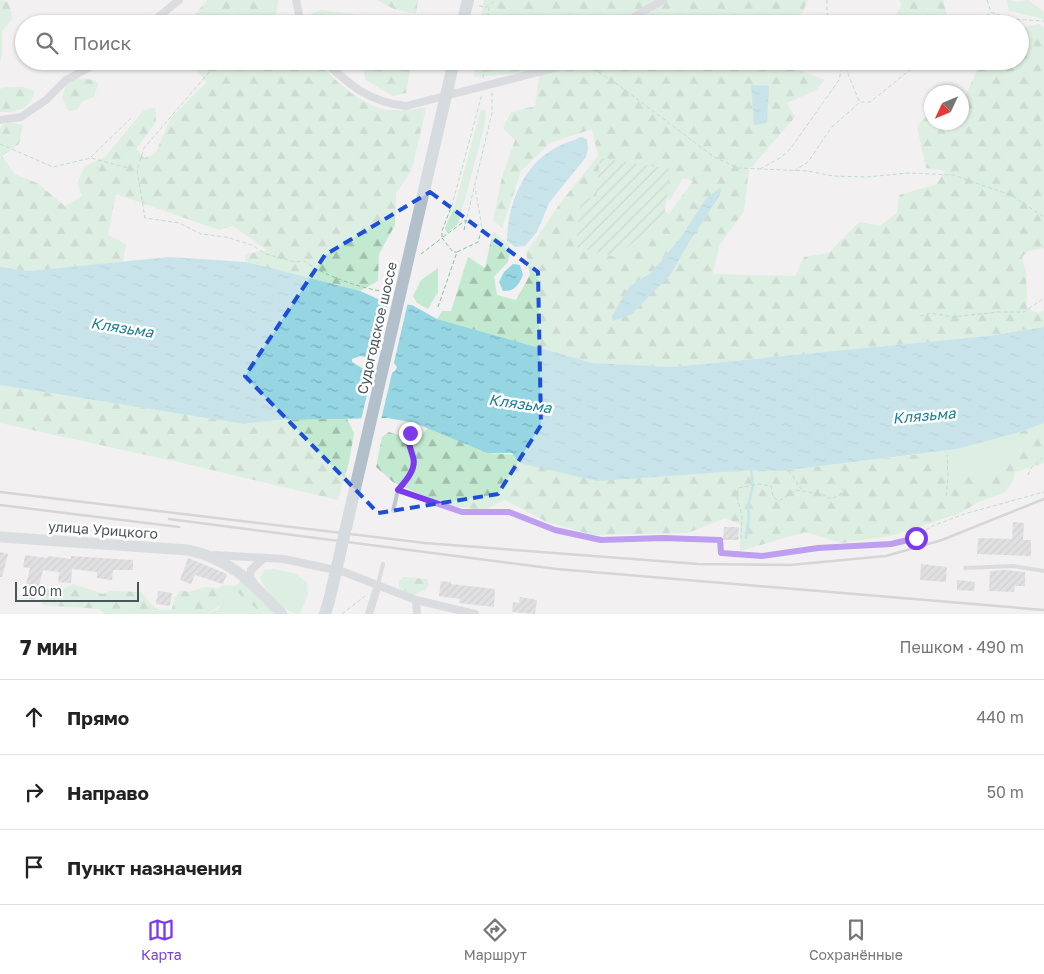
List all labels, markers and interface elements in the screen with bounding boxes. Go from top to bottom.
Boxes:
search box [15,15,1029,70]
icon: search [33,29,61,57]
text: Поиск [73,31,132,54]
north arrow [924,85,969,130]
street label: Судогодское шоссе [353,260,400,396]
water label: Клязьма [90,313,155,341]
water label: Клязьма [488,390,553,416]
water label: Клязьма [892,403,957,427]
route end [399,422,422,445]
street label: улица Урицкого [48,517,159,542]
route start [905,527,928,550]
scale bar [15,579,139,602]
text: 100 m [22,582,62,599]
text: 7 мин [20,634,77,660]
text: Пешком · 490 m [899,637,1024,657]
icon: ahead [20,703,48,731]
text: Прямо [67,706,129,729]
text: 440 m [976,707,1024,727]
icon: right [20,778,48,806]
text: Направо [67,781,149,804]
text: 50 m [987,782,1024,802]
icon: arrive [20,853,48,881]
text: Пункт назначения [67,856,242,879]
tab: Карта [141,916,182,963]
tab: Маршрут [464,916,527,963]
tab: Сохранённые [809,916,903,963]

